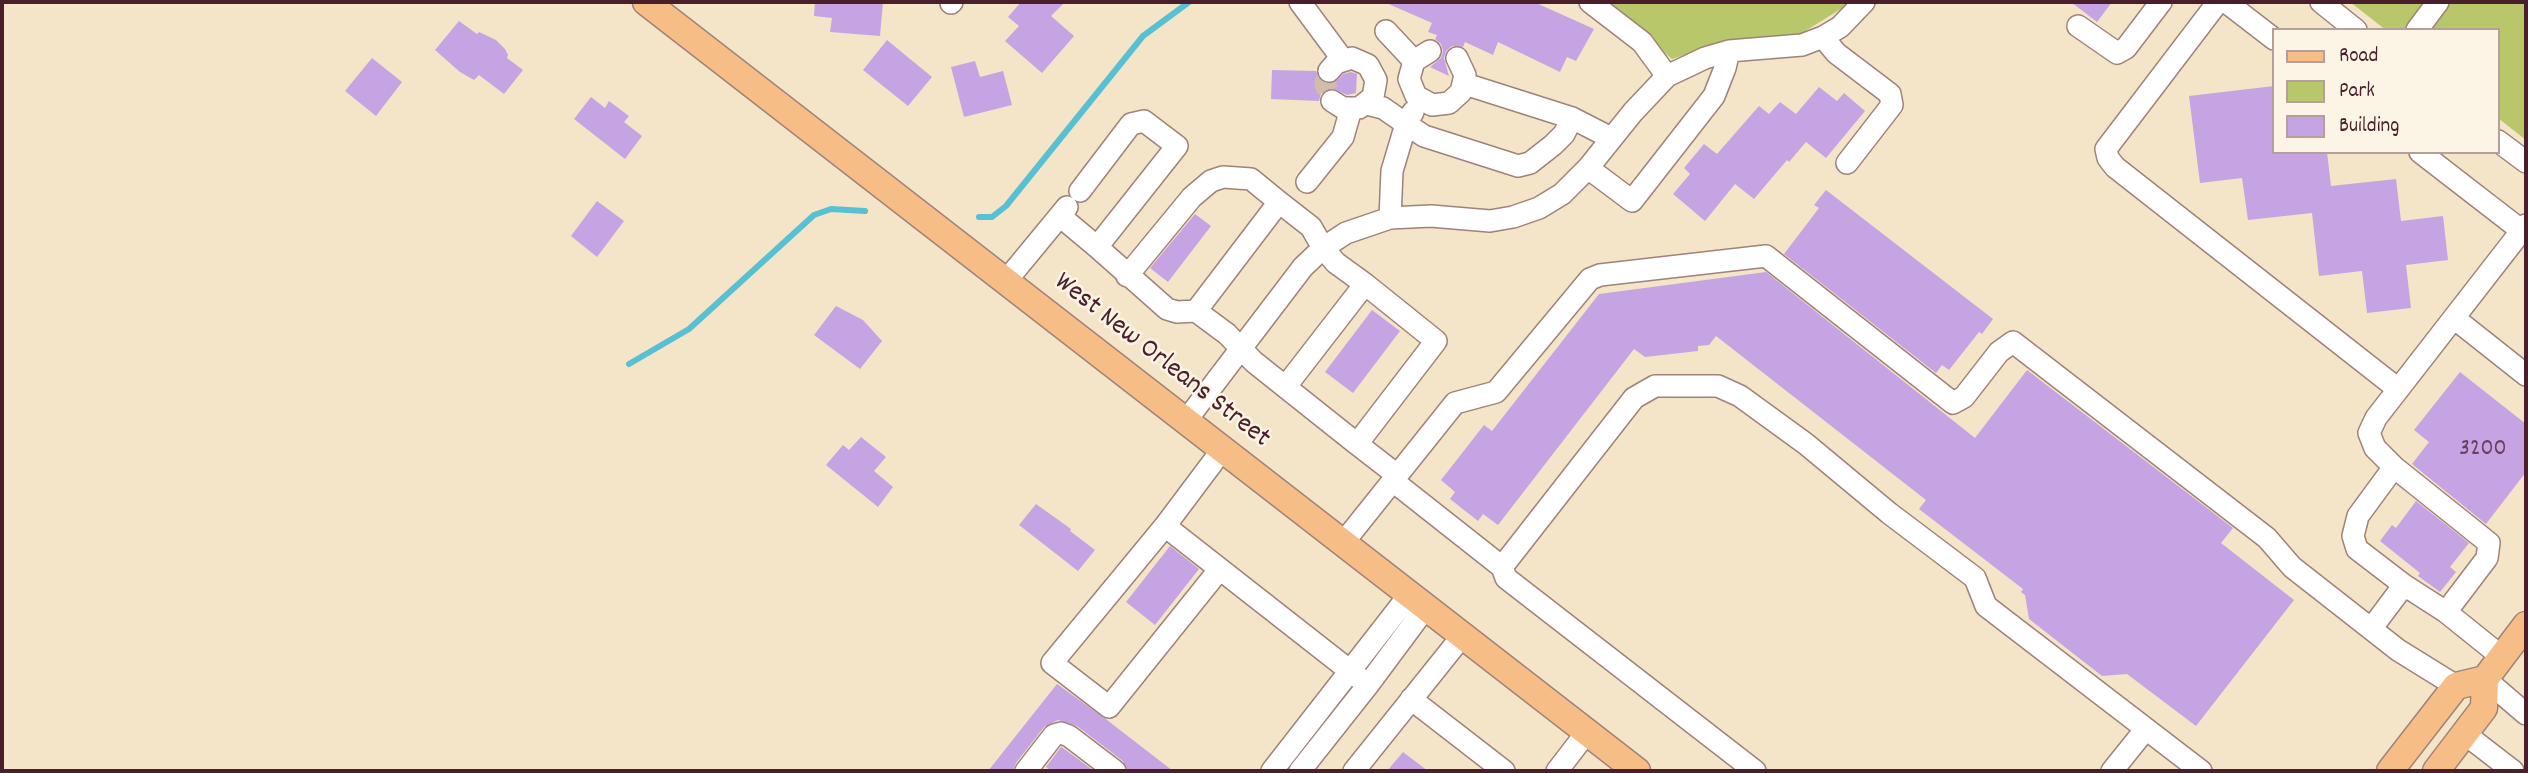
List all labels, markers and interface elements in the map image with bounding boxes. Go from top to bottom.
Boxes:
legend [2272,28,2500,154]
text: Road [2339,42,2378,72]
text: Park [2339,77,2375,107]
text: Building [2339,112,2399,142]
street label: West New Orleans Street [1046,267,1276,457]
house number: 3200 [2459,437,2507,465]

